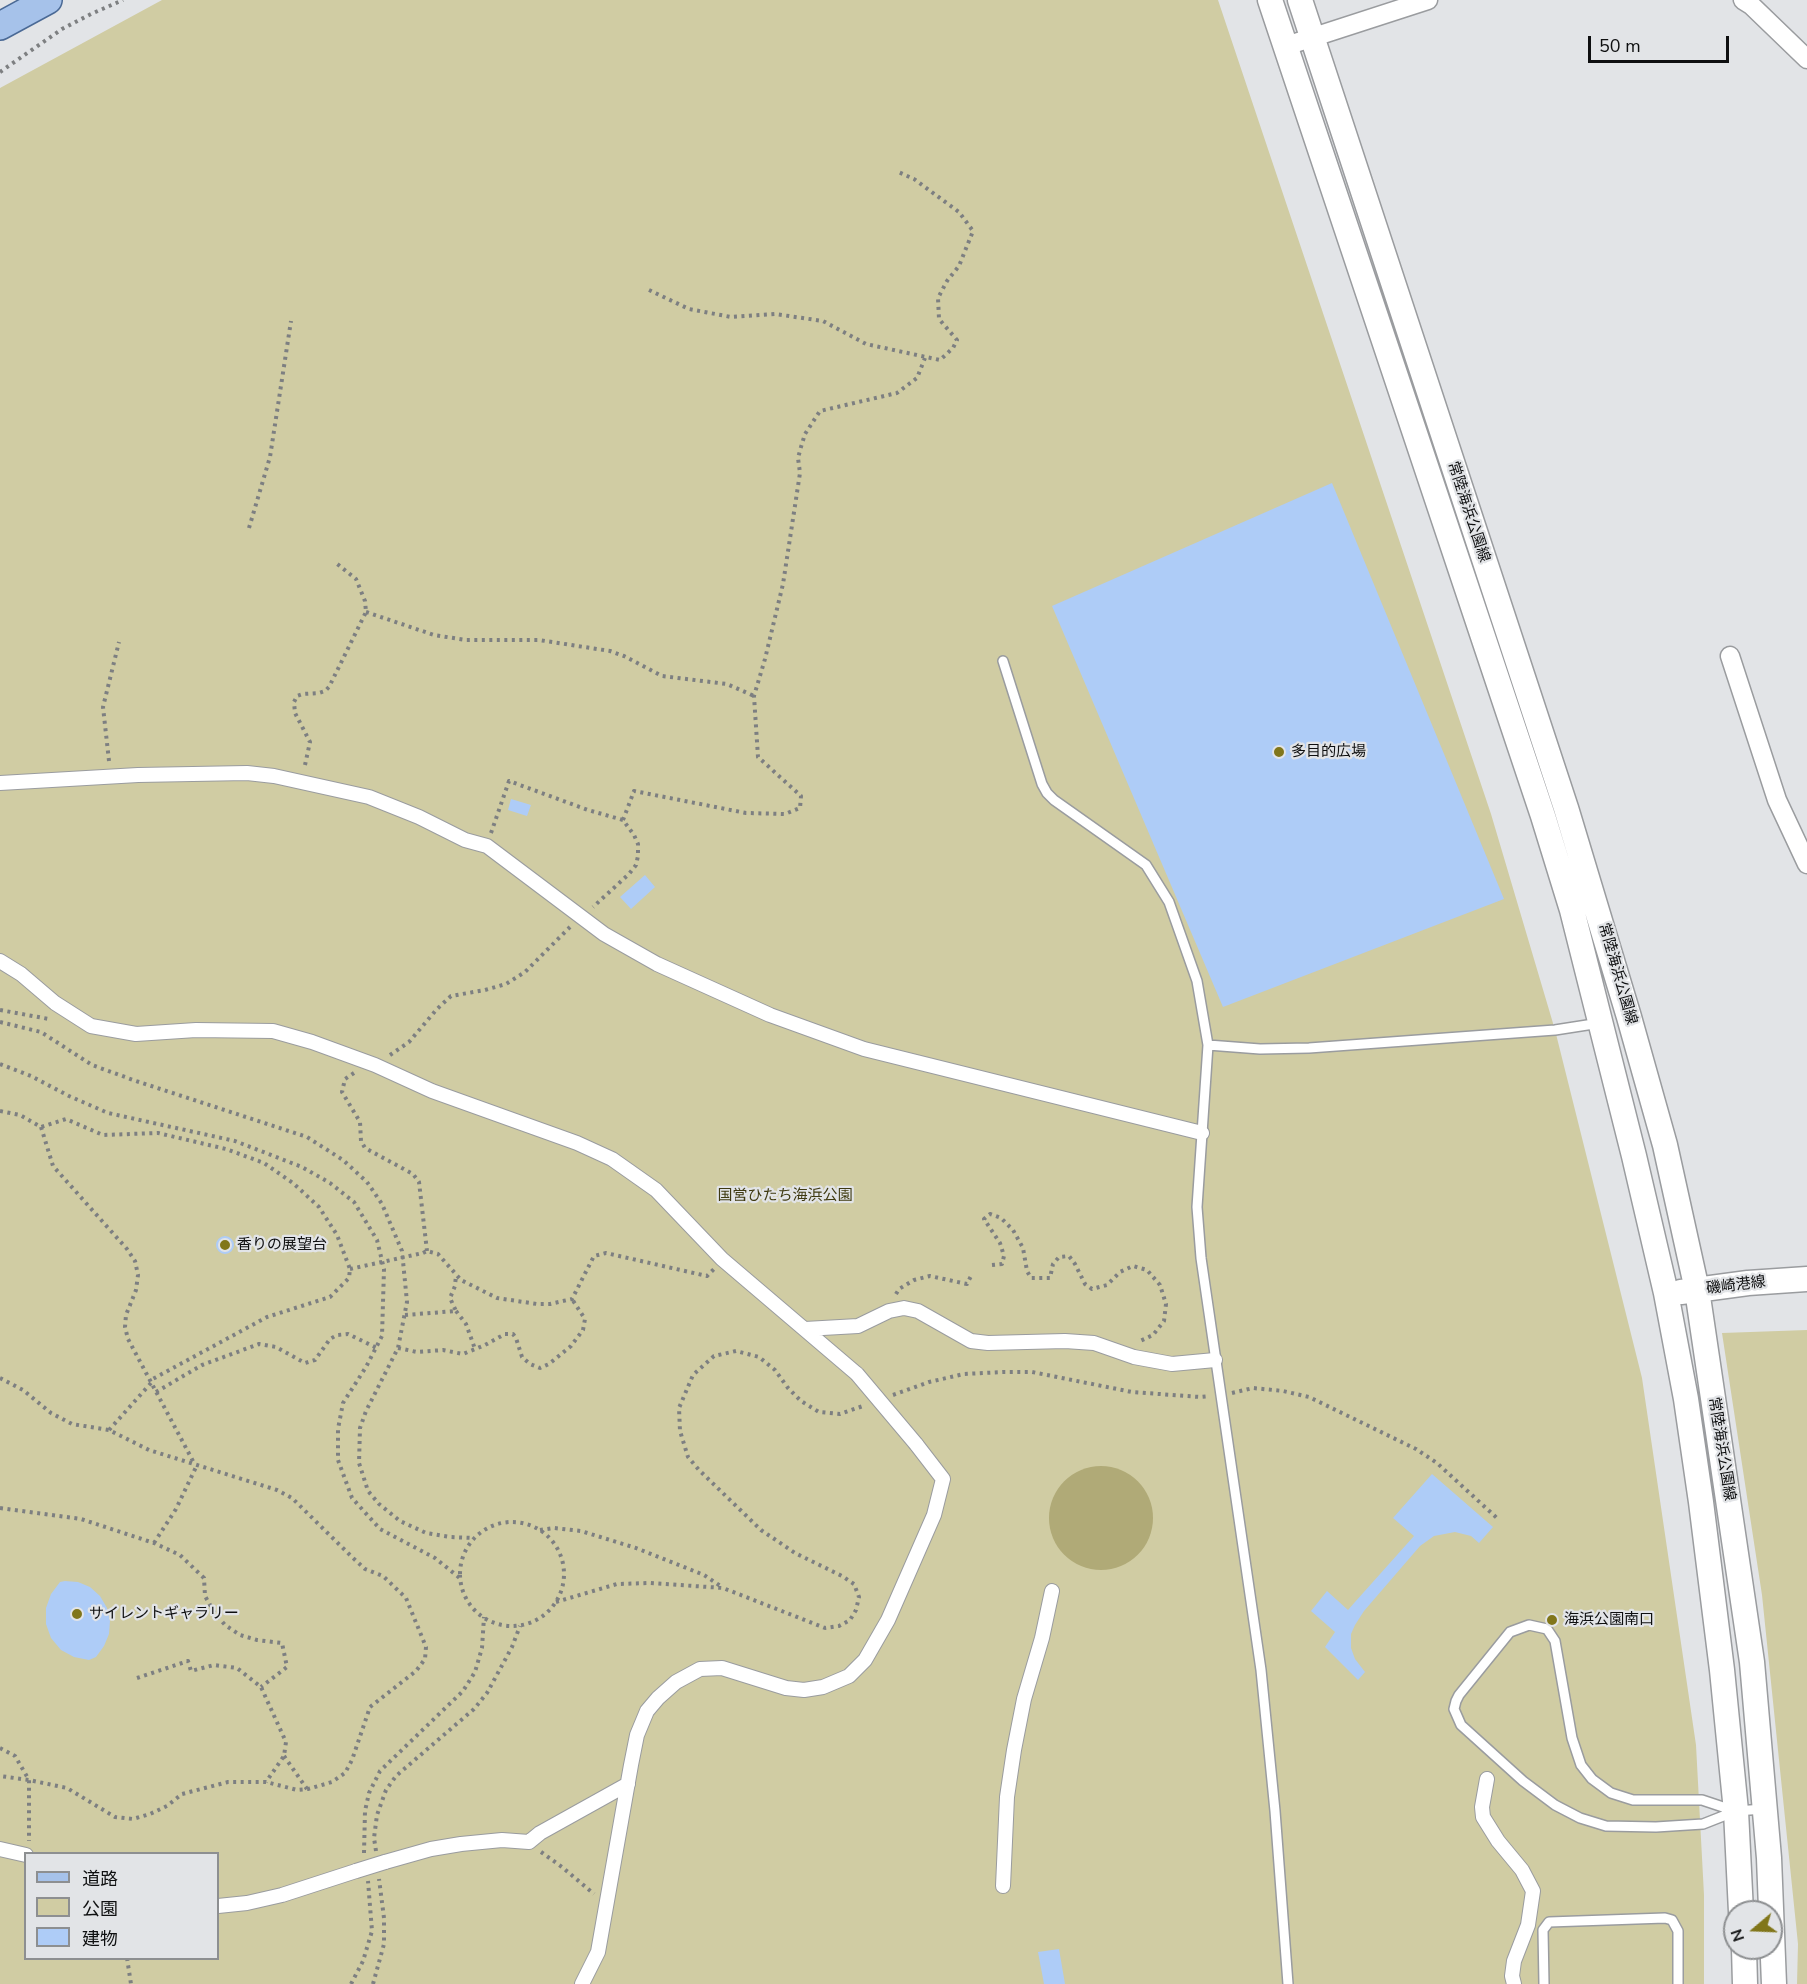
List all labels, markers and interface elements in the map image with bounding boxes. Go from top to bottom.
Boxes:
scale bar [1591,24,1732,62]
text: 50 m [1599,34,1641,58]
street label: 常陸海浜公園線 [1443,459,1493,565]
place label: 多目的広場 [1291,743,1366,761]
marker: 多目的広場 [1272,745,1286,759]
street label: 常陸海浜公園線 [1594,921,1640,1027]
park label: 国営ひたち海浜公園 [718,1187,852,1205]
place label: 香りの展望台 [237,1236,327,1254]
marker: 香りの展望台 [218,1238,232,1252]
street label: 磯崎港線 [1705,1273,1767,1299]
street label: 常陸海浜公園線 [1704,1396,1738,1502]
place label: サイレントギャラリー [89,1605,239,1623]
marker: サイレントギャラリー [70,1607,84,1621]
place label: 海浜公園南口 [1564,1611,1654,1629]
marker: 海浜公園南口 [1545,1613,1559,1627]
legend [24,1852,219,1960]
text: 道路 [82,1867,118,1891]
text: 公園 [82,1897,118,1921]
north arrow [1723,1900,1783,1960]
text: N [1726,1926,1750,1944]
text: 建物 [82,1927,118,1951]

